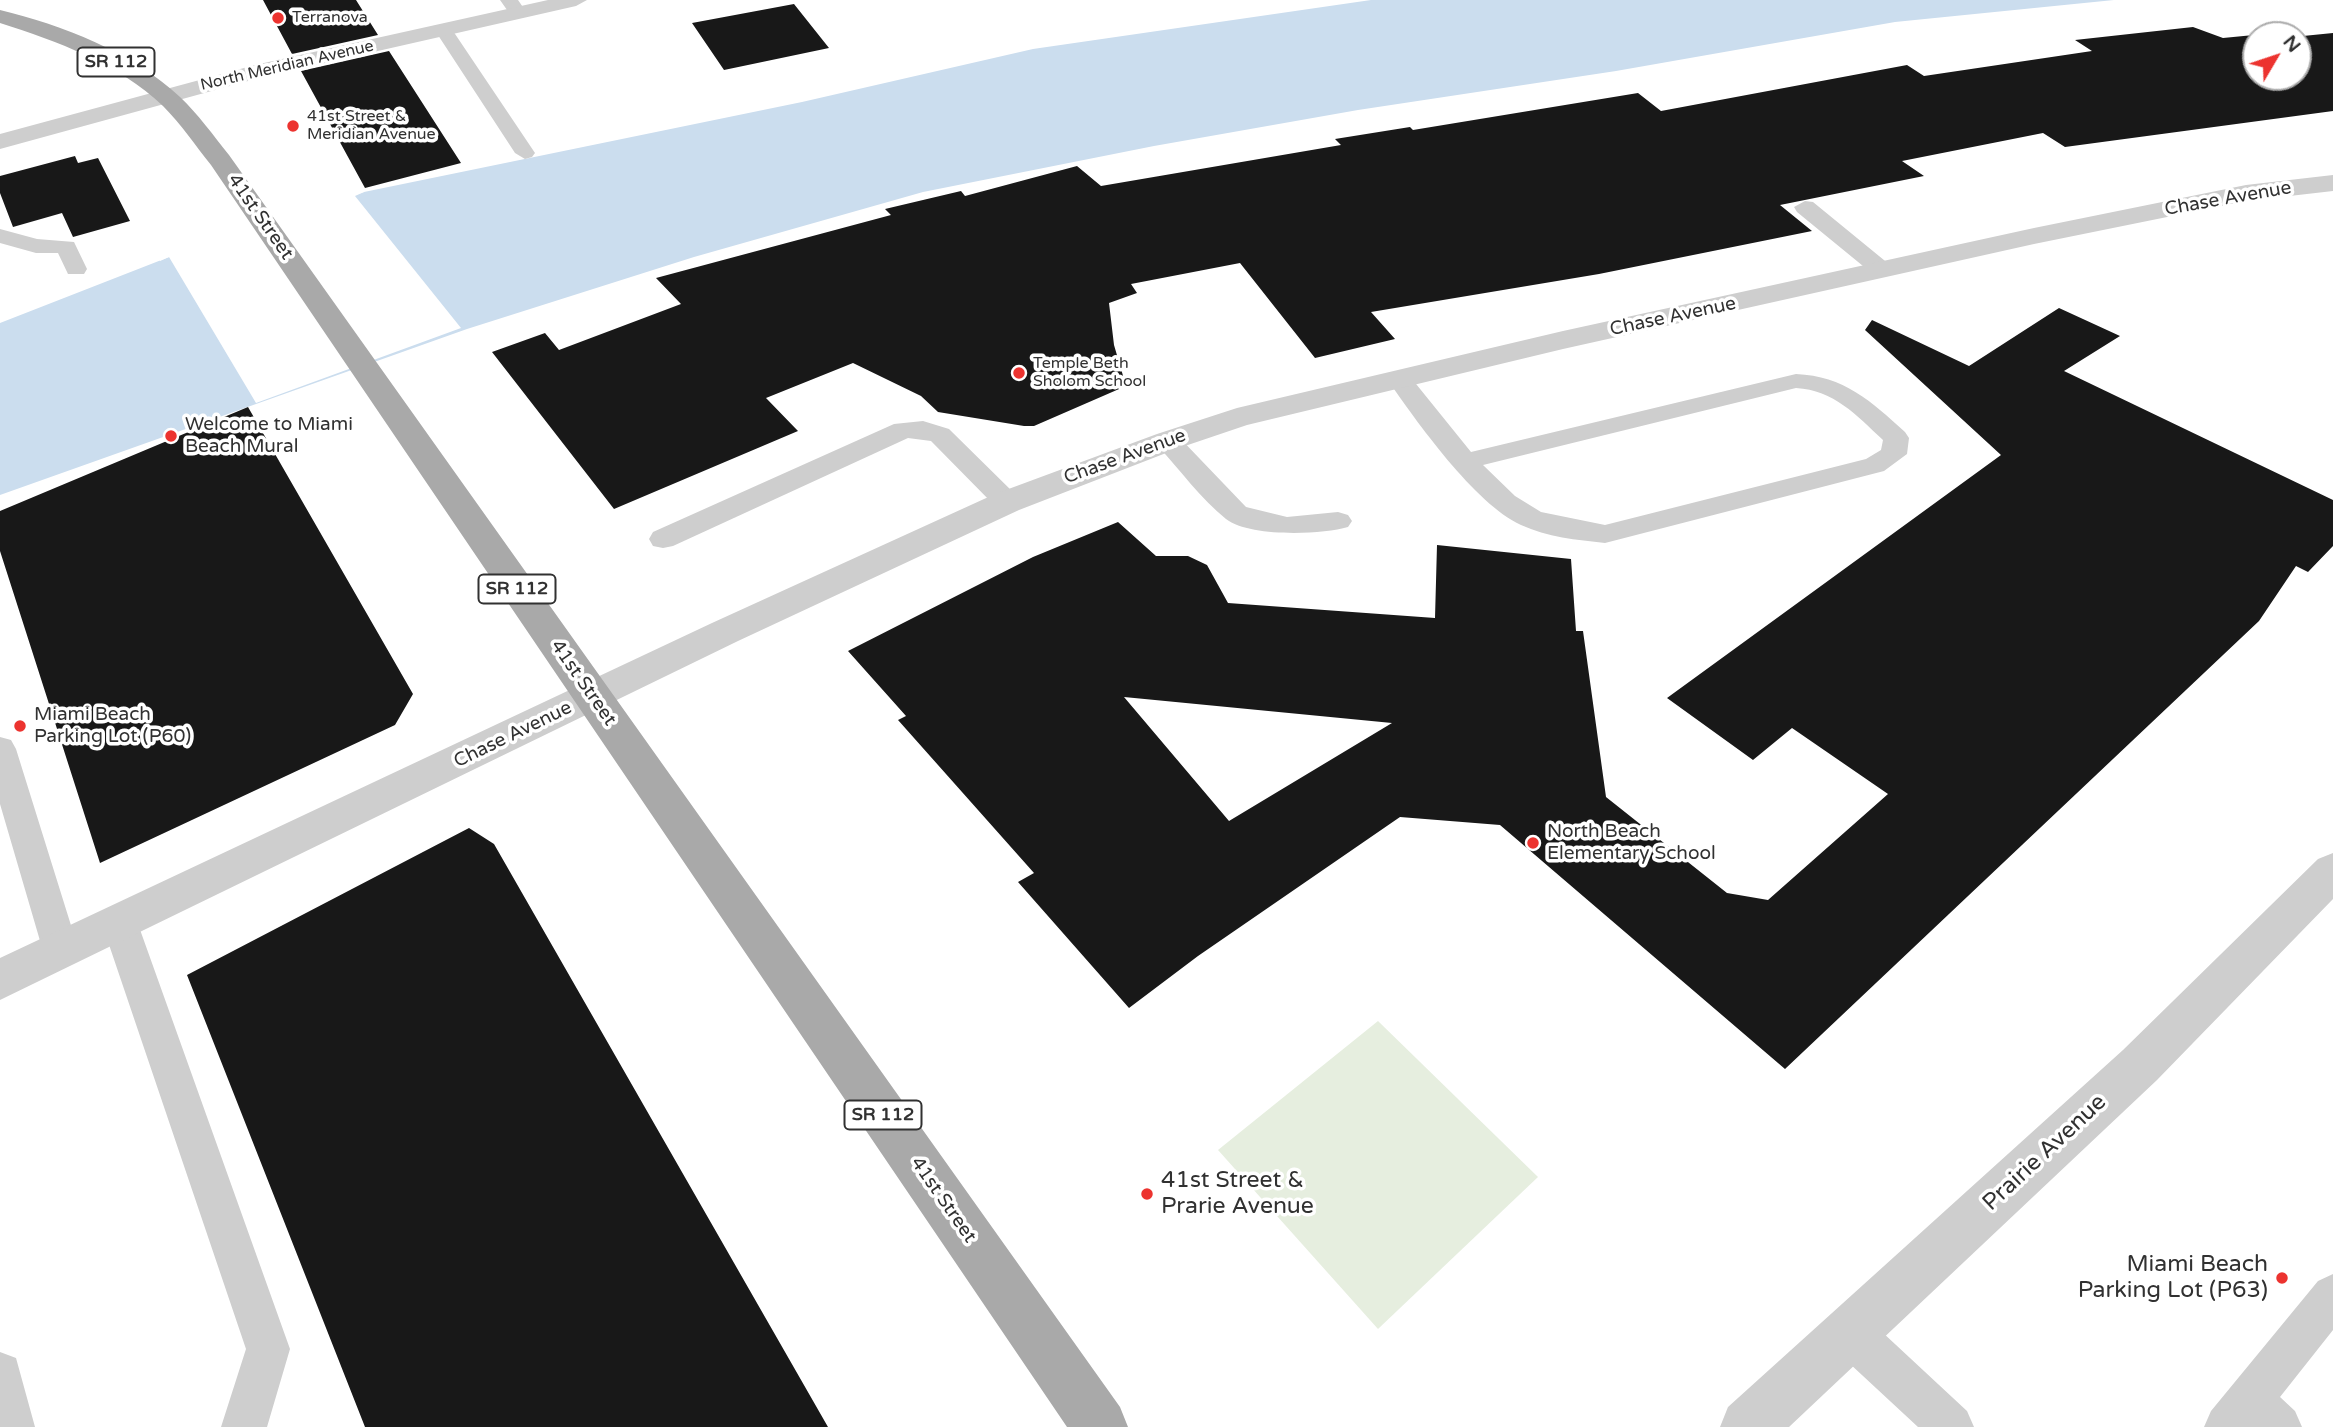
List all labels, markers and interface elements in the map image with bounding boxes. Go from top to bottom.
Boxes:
place label: Terranova [292,8,368,28]
marker: Terranova [270,10,286,26]
north arrow [2242,21,2312,91]
text: N [2278,31,2305,57]
street label: North Meridian Avenue [199,37,375,95]
road number: SR 112 [78,48,154,76]
place label: 41st Street & Meridian Avenue [307,107,436,145]
marker: 41st Street & Meridian Avenue [285,118,301,134]
street label: 41st Street [222,170,298,264]
street label: Chase Avenue [2163,177,2293,221]
street label: Chase Avenue [1608,293,1738,341]
place label: Temple Beth Sholom School [1033,354,1146,392]
marker: Temple Beth Sholom School [1011,365,1027,381]
place label: Welcome to Miami Beach Mural [185,414,353,458]
street label: Chase Avenue [1061,424,1189,490]
marker: Welcome to Miami Beach Mural [163,428,179,444]
road number: SR 112 [478,574,556,604]
street label: 41st Street [545,636,621,730]
street label: Chase Avenue [450,697,576,773]
place label: Miami Beach Parking Lot (P60) [34,704,191,748]
marker: Miami Beach Parking Lot (P60) [12,718,28,734]
place label: North Beach Elementary School [1547,821,1716,865]
marker: North Beach Elementary School [1525,835,1541,851]
street label: Prairie Avenue [1978,1089,2112,1217]
road number: SR 112 [844,1100,922,1130]
street label: 41st Street [905,1153,981,1247]
place label: 41st Street & Prarie Avenue [1161,1167,1314,1221]
marker: 41st Street & Prarie Avenue [1139,1186,1155,1202]
place label: Miami Beach Parking Lot (P63) [2078,1251,2268,1305]
marker: Miami Beach Parking Lot (P63) [2274,1270,2290,1286]

